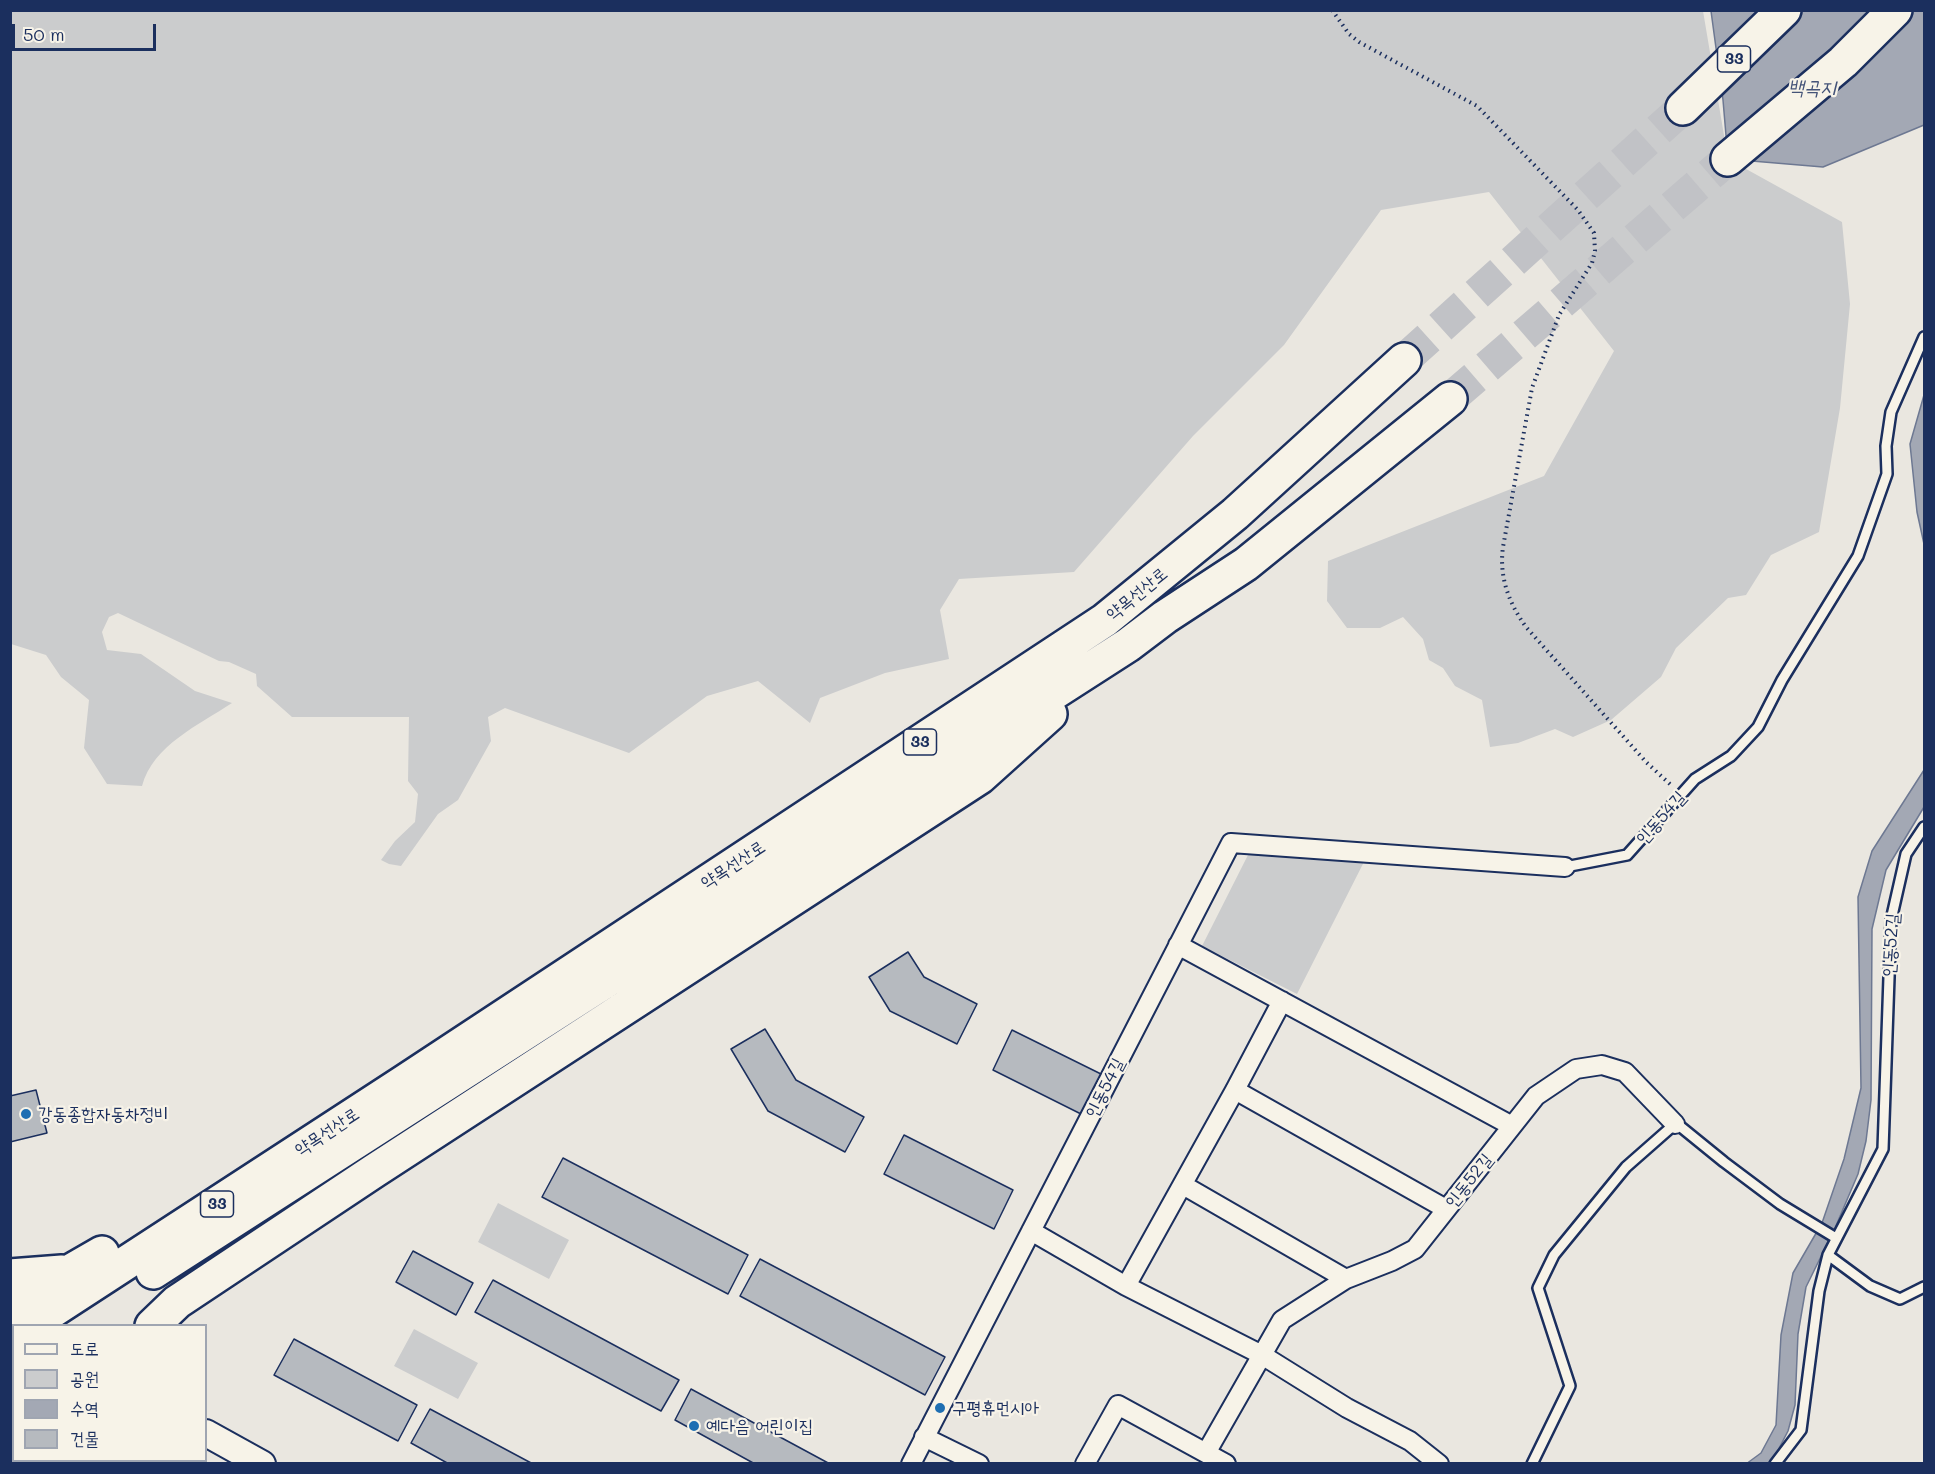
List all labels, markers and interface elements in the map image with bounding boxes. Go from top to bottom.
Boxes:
scale bar [15,12,159,50]
text: 50 m [23,22,65,46]
road number: 33 [1718,46,1750,72]
water label: 백곡지 [1788,76,1836,100]
street label: 약목선산로 [1102,563,1172,625]
road number: 33 [904,729,936,755]
street label: 인동54길 [1631,787,1691,849]
street label: 약목선산로 [697,836,769,894]
street label: 인동52길 [1878,912,1904,978]
street label: 인동54길 [1081,1054,1129,1122]
place label: 강동종합자동차정비 [38,1103,168,1125]
street label: 약목선산로 [291,1103,363,1161]
marker: 강동종합자동차정비 [19,1107,33,1121]
street label: 인동52길 [1440,1149,1498,1213]
road number: 33 [200,1191,234,1217]
legend [12,1324,207,1462]
text: 도로 [70,1336,99,1360]
text: 공원 [70,1366,99,1390]
text: 수역 [70,1396,99,1420]
place label: 구평휴먼시아 [952,1397,1039,1419]
marker: 구평휴먼시아 [933,1401,947,1415]
place label: 예다음 어린이집 [706,1415,813,1437]
marker: 예다음 어린이집 [687,1419,701,1433]
text: 건물 [70,1426,99,1450]

